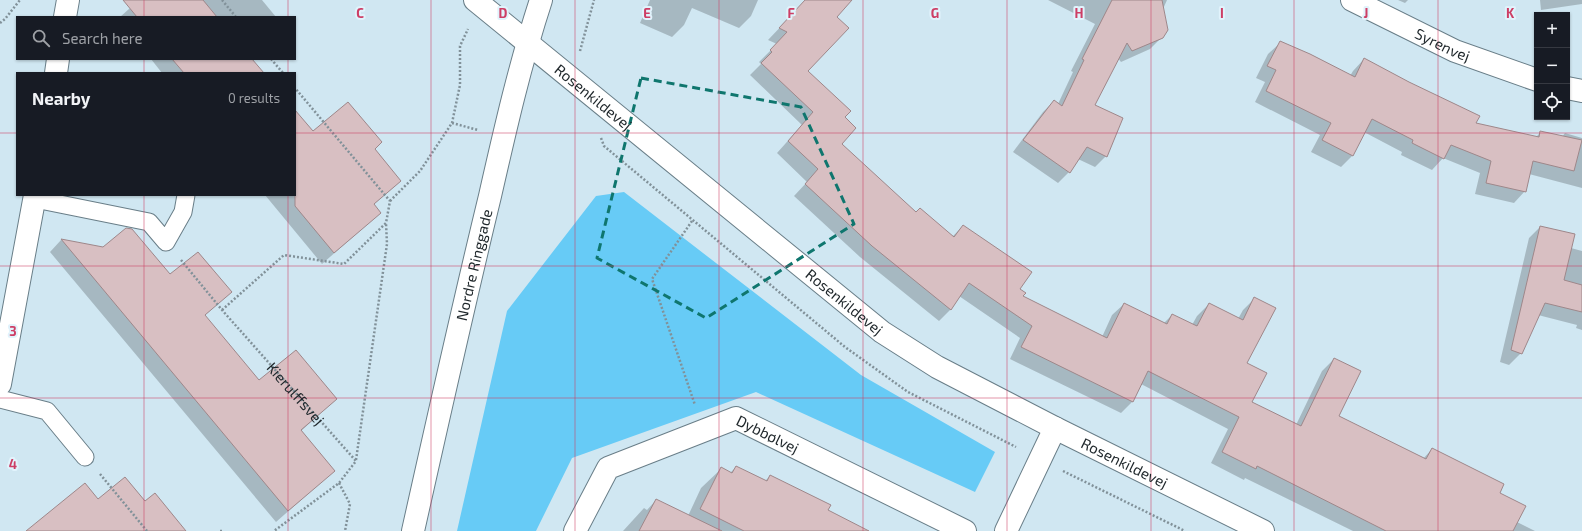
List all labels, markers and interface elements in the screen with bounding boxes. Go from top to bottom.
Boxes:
text: C [356,5,364,21]
text: D [499,5,508,21]
text: E [643,5,651,21]
text: F [787,5,795,21]
text: G [931,5,939,21]
text: H [1075,5,1084,21]
text: I [1220,5,1224,21]
text: J [1364,5,1368,21]
text: K [1506,5,1515,21]
map controls [1534,12,1570,120]
button: + [1534,12,1570,48]
search box [16,16,296,60]
street label: Syrenvej [1412,24,1472,66]
icon: search [30,27,52,49]
text: Search here [62,29,143,47]
button: − [1534,48,1570,84]
street label: Rosenkildevej [551,60,636,134]
button: locate [1534,84,1570,120]
text: Nearby [32,88,90,108]
text: 0 results [228,90,280,106]
street label: Nordre Ringgade [452,207,496,322]
street label: Rosenkildevej [802,265,887,339]
text: 3 [9,323,17,339]
street label: Kierulffsvej [263,358,328,429]
street label: Dybbølvej [734,411,802,458]
street label: Rosenkildevej [1078,434,1171,492]
text: 4 [9,456,17,472]

